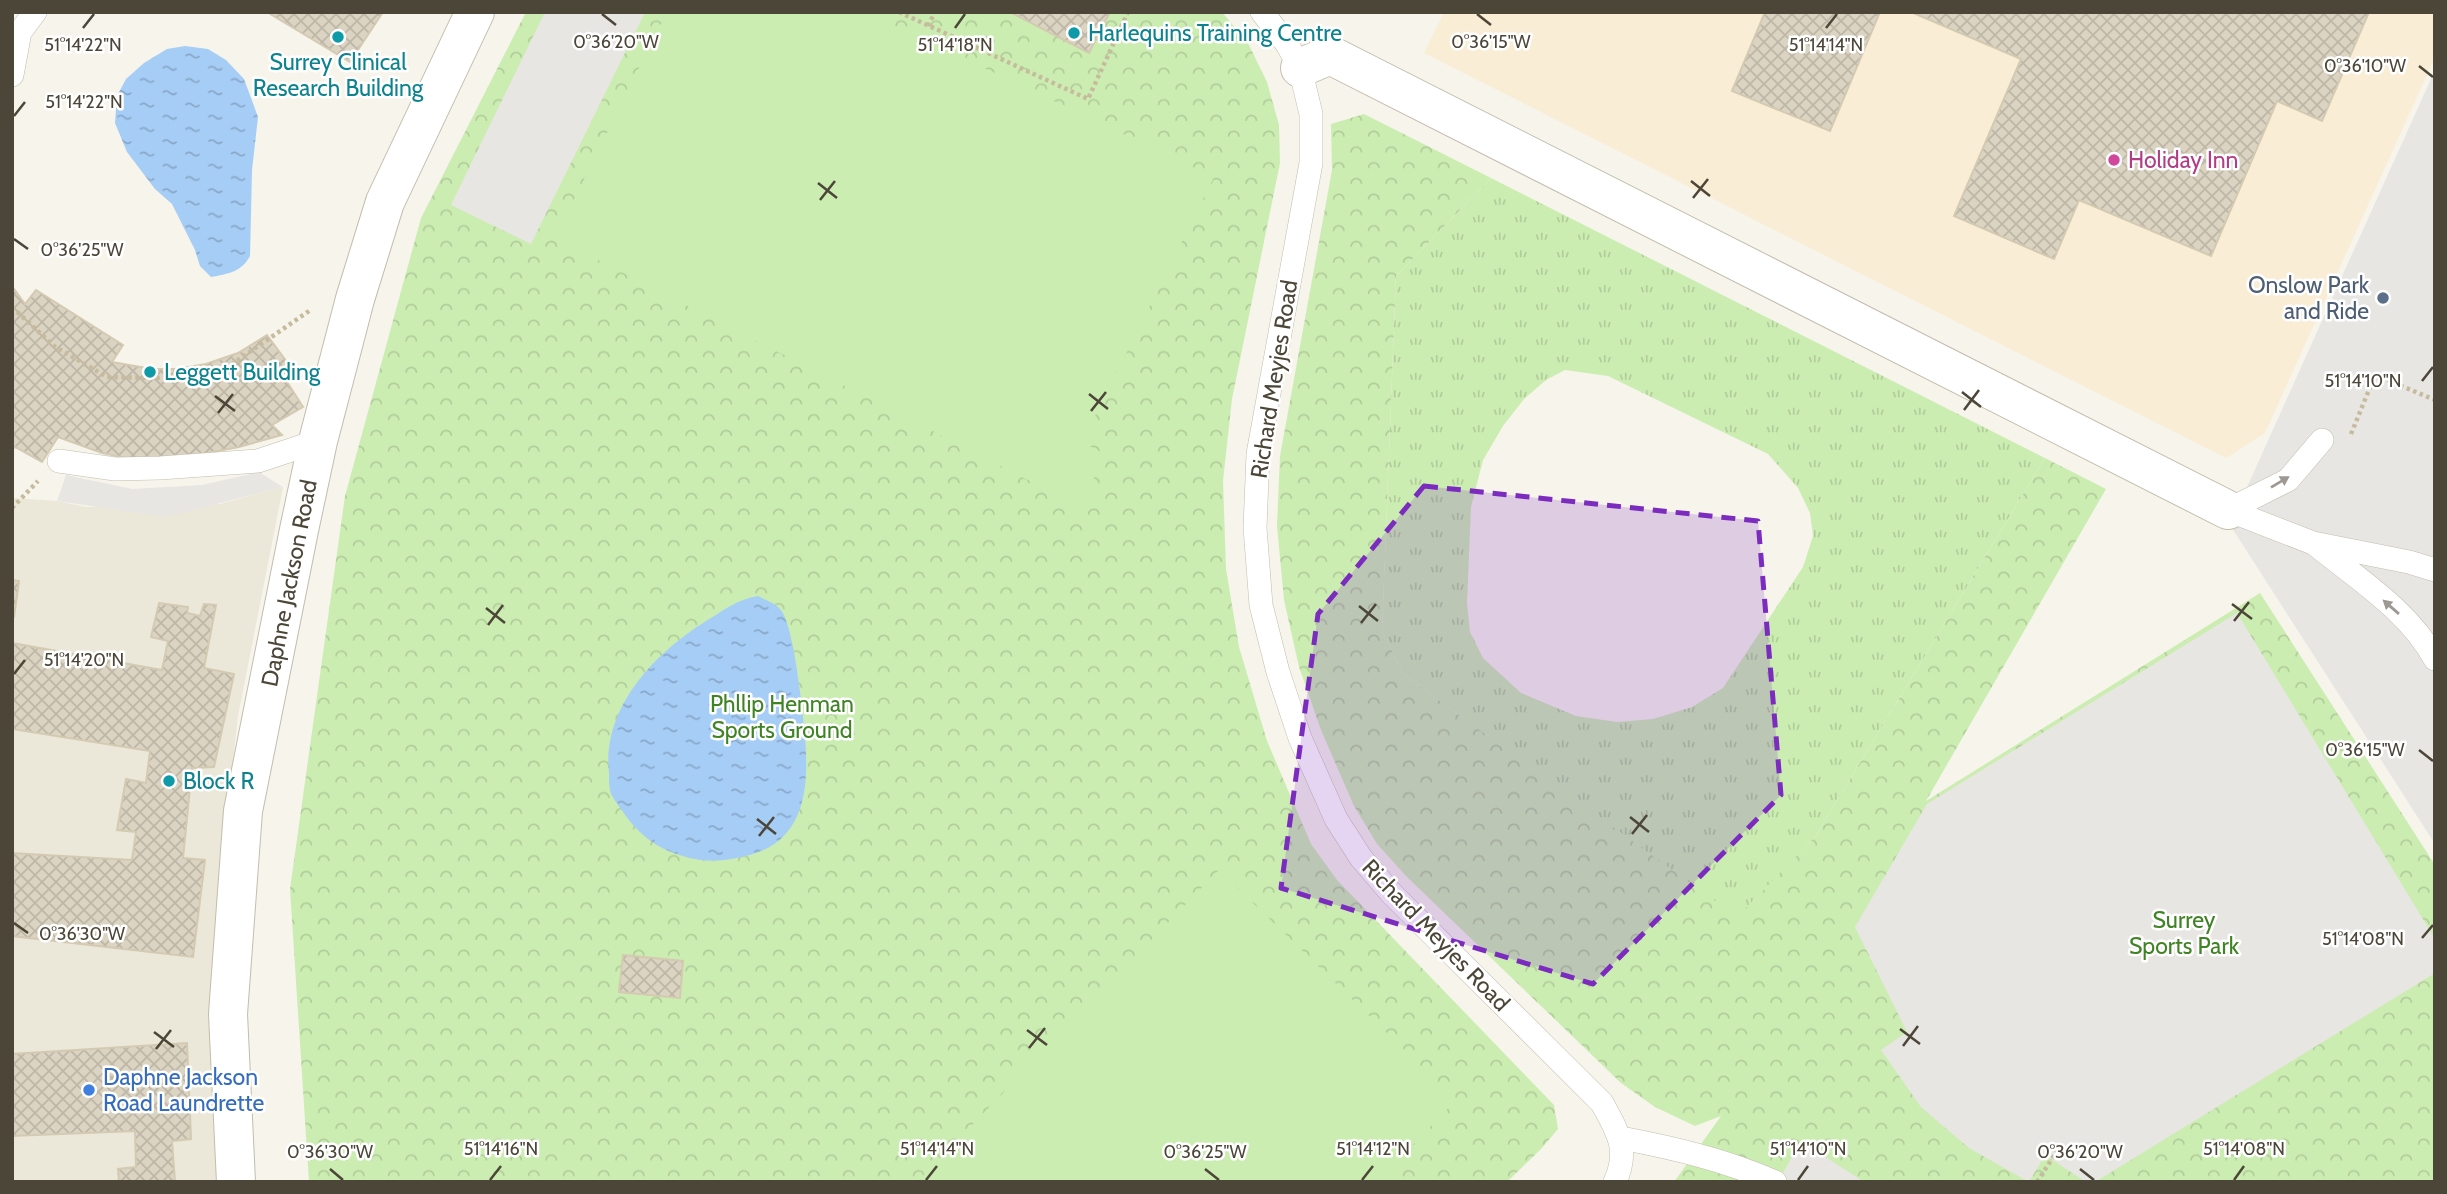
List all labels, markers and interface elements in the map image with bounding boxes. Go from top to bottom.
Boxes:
place label: Harlequins Training Centre [1088,19,1342,47]
marker: Harlequins Training Centre [1066,25,1082,41]
marker: Surrey Clinical Research Building [330,29,346,45]
text: 0°36'20"W [573,31,659,53]
text: 0°36'15"W [1451,31,1531,53]
text: 51°14'22"N [44,34,122,56]
text: 51°14'18"N [917,34,993,56]
text: 51°14'14"N [1789,34,1863,56]
place label: Surrey Clinical Research Building [253,48,424,102]
text: 0°36'10"W [2324,55,2406,77]
text: 51°14'22"N [45,91,123,113]
place label: Holiday Inn [2128,146,2238,174]
marker: Holiday Inn [2106,152,2122,168]
text: 0°36'25"W [41,239,123,261]
place label: Onslow Park and Ride [2248,271,2370,325]
street label: Richard Meyjes Road [1245,278,1303,480]
marker: Onslow Park and Ride [2375,290,2391,306]
place label: Leggett Building [164,358,321,386]
marker: Leggett Building [142,364,158,380]
text: 51°14'10"N [2325,370,2401,392]
one-way arrow [2271,476,2290,489]
street label: Daphne Jackson Road [255,477,323,689]
one-way arrow [2383,600,2400,615]
text: 51°14'20"N [44,649,124,671]
park label: Phllip Henman Sports Ground [710,690,854,744]
text: 0°36'15"W [2325,739,2405,761]
place label: Block R [183,767,254,795]
marker: Block R [161,773,177,789]
street label: Richard Meyjes Road [1356,853,1516,1017]
park label: Surrey Sports Park [2129,906,2240,960]
text: 0°36'30"W [39,923,125,945]
text: 51°14'08"N [2322,928,2404,950]
place label: Daphne Jackson Road Laundrette [103,1063,264,1117]
marker: Daphne Jackson Road Laundrette [81,1082,97,1098]
text: 51°14'16"N [464,1138,538,1160]
text: 51°14'14"N [900,1138,974,1160]
text: 51°14'12"N [1336,1138,1410,1160]
text: 51°14'10"N [1770,1138,1846,1160]
text: 51°14'08"N [2203,1138,2285,1160]
text: 0°36'30"W [287,1141,373,1163]
text: 0°36'25"W [1164,1141,1246,1163]
text: 0°36'20"W [2037,1141,2123,1163]

